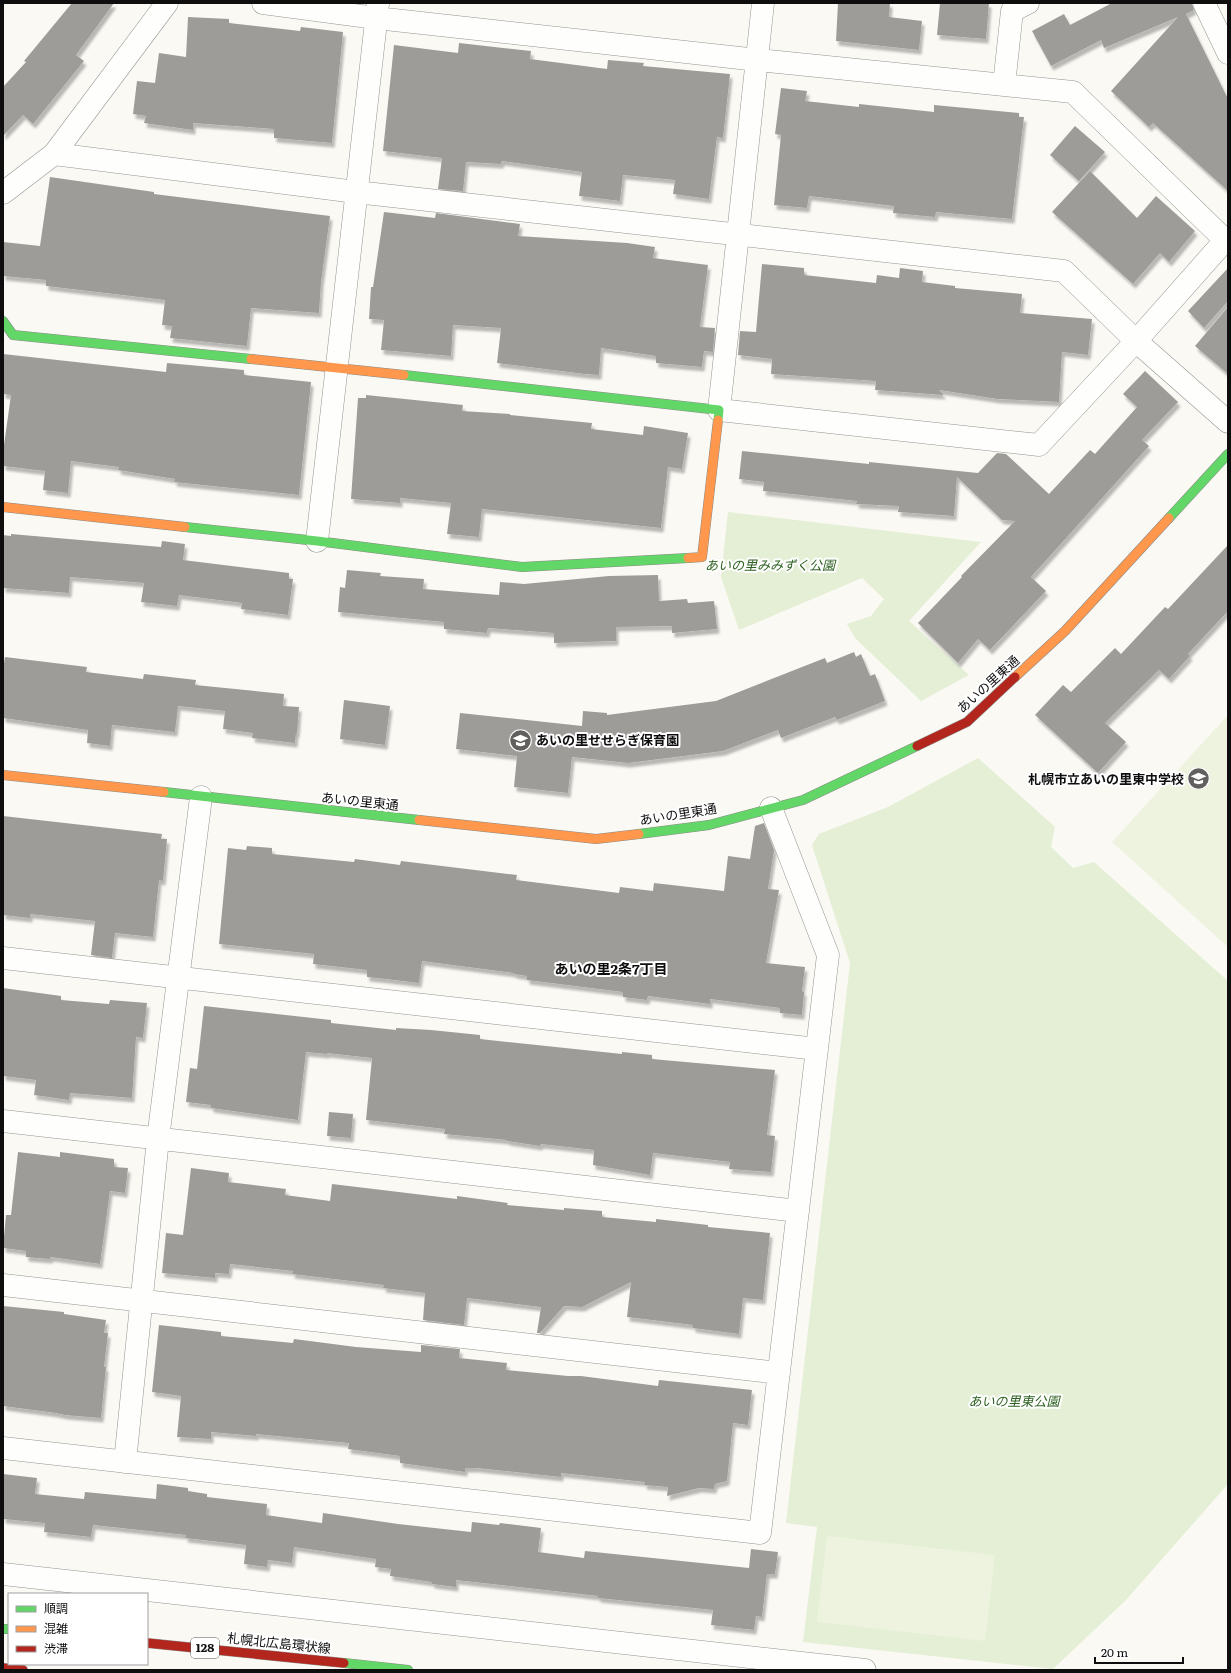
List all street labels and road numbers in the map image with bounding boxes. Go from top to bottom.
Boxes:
street label: あいの里東通 [952,650,1023,717]
street label: あいの里東通 [320,787,400,814]
street label: あいの里東通 [638,798,718,829]
street label: 札幌北広島環状線 [226,1628,332,1657]
road number: 128 [191,1638,219,1658]

